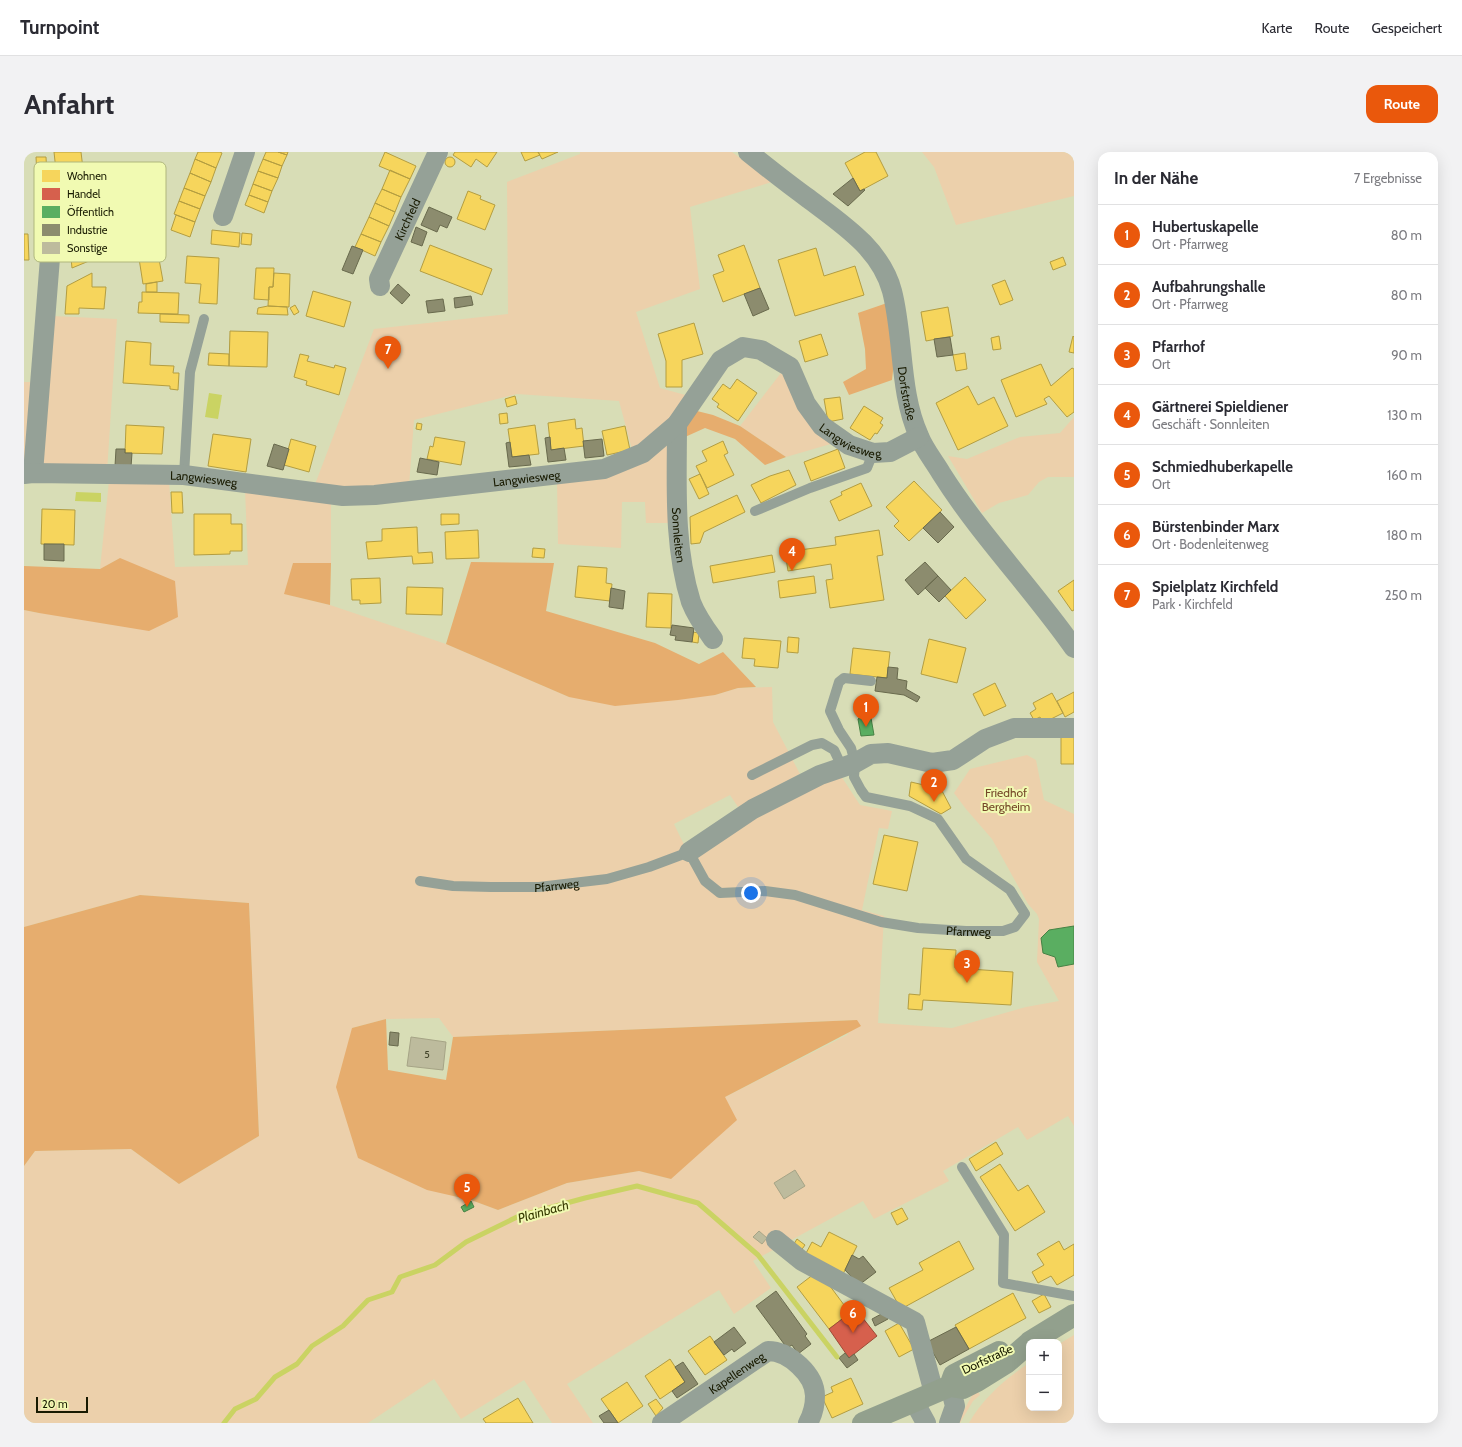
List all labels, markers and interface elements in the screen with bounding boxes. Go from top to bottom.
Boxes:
text: Turnpoint [20,16,99,39]
text: Karte [1262,19,1292,37]
text: Route [1314,19,1350,37]
text: Gespeichert [1372,19,1442,37]
button: Route [1366,85,1438,123]
text: Anfahrt [24,87,114,121]
legend [34,162,166,262]
text: In der Nähe [1114,168,1198,188]
text: Wohnen [67,169,107,183]
text: 7 Ergebnisse [1354,170,1422,186]
text: Handel [67,187,101,201]
street label: Kirchfeld [391,196,423,243]
text: Öffentlich [67,205,114,219]
text: Hubertuskapelle [1152,218,1259,236]
text: Industrie [67,223,108,237]
text: 1 [1125,227,1129,243]
text: 80 m [1391,227,1422,243]
text: Ort · Pfarrweg [1152,236,1228,252]
text: Sonstige [67,241,108,255]
text: Aufbahrungshalle [1152,278,1265,296]
text: 2 [1124,287,1130,303]
text: 80 m [1391,287,1422,303]
text: Ort · Pfarrweg [1152,296,1228,312]
pin: 7 [375,336,401,369]
text: Pfarrhof [1152,338,1205,356]
text: 3 [1123,347,1131,363]
text: 90 m [1391,347,1422,363]
text: Ort [1152,356,1170,372]
street label: Dorfstraße [895,366,920,422]
text: Gärtnerei Spieldiener [1152,398,1288,416]
text: 4 [1123,407,1131,423]
text: 130 m [1387,407,1422,423]
text: Geschäft · Sonnleiten [1152,416,1269,432]
street label: Langwiesweg [817,419,883,461]
text: Schmiedhuberkapelle [1152,458,1293,476]
street label: Langwiesweg [492,466,562,489]
street label: Langwiesweg [170,467,239,490]
text: 5 [1124,467,1130,483]
text: 160 m [1387,467,1422,483]
text: Ort [1152,476,1170,492]
street label: Sonnleiten [670,507,689,564]
text: Bürstenbinder Marx [1152,518,1279,536]
text: 6 [1123,527,1131,543]
text: 180 m [1386,527,1422,543]
text: Ort · Bodenleitenweg [1152,536,1268,552]
pin: 4 [779,538,805,571]
text: Spielplatz Kirchfeld [1152,578,1278,596]
text: 7 [1124,587,1130,603]
text: 250 m [1385,587,1422,603]
text: Park · Kirchfeld [1152,596,1233,612]
pin: 1 [853,694,879,727]
pin: 2 [921,769,947,802]
park label: Friedhof Bergheim [982,785,1030,814]
street label: Pfarrweg [534,875,581,895]
your location [741,883,761,903]
street label: Pfarrweg [945,922,992,939]
pin: 3 [954,950,980,983]
house number: 5 [424,1048,430,1061]
pin: 5 [454,1174,480,1207]
water label: Plainbach [516,1196,570,1226]
pin: 6 [840,1300,866,1333]
map controls [1026,1339,1062,1411]
button: + [1026,1339,1062,1375]
street label: Dorfstraße [959,1341,1015,1377]
street label: Kapellenweg [706,1348,768,1397]
button: − [1026,1375,1062,1411]
scale bar [36,1395,88,1414]
text: 20 m [42,1397,68,1411]

